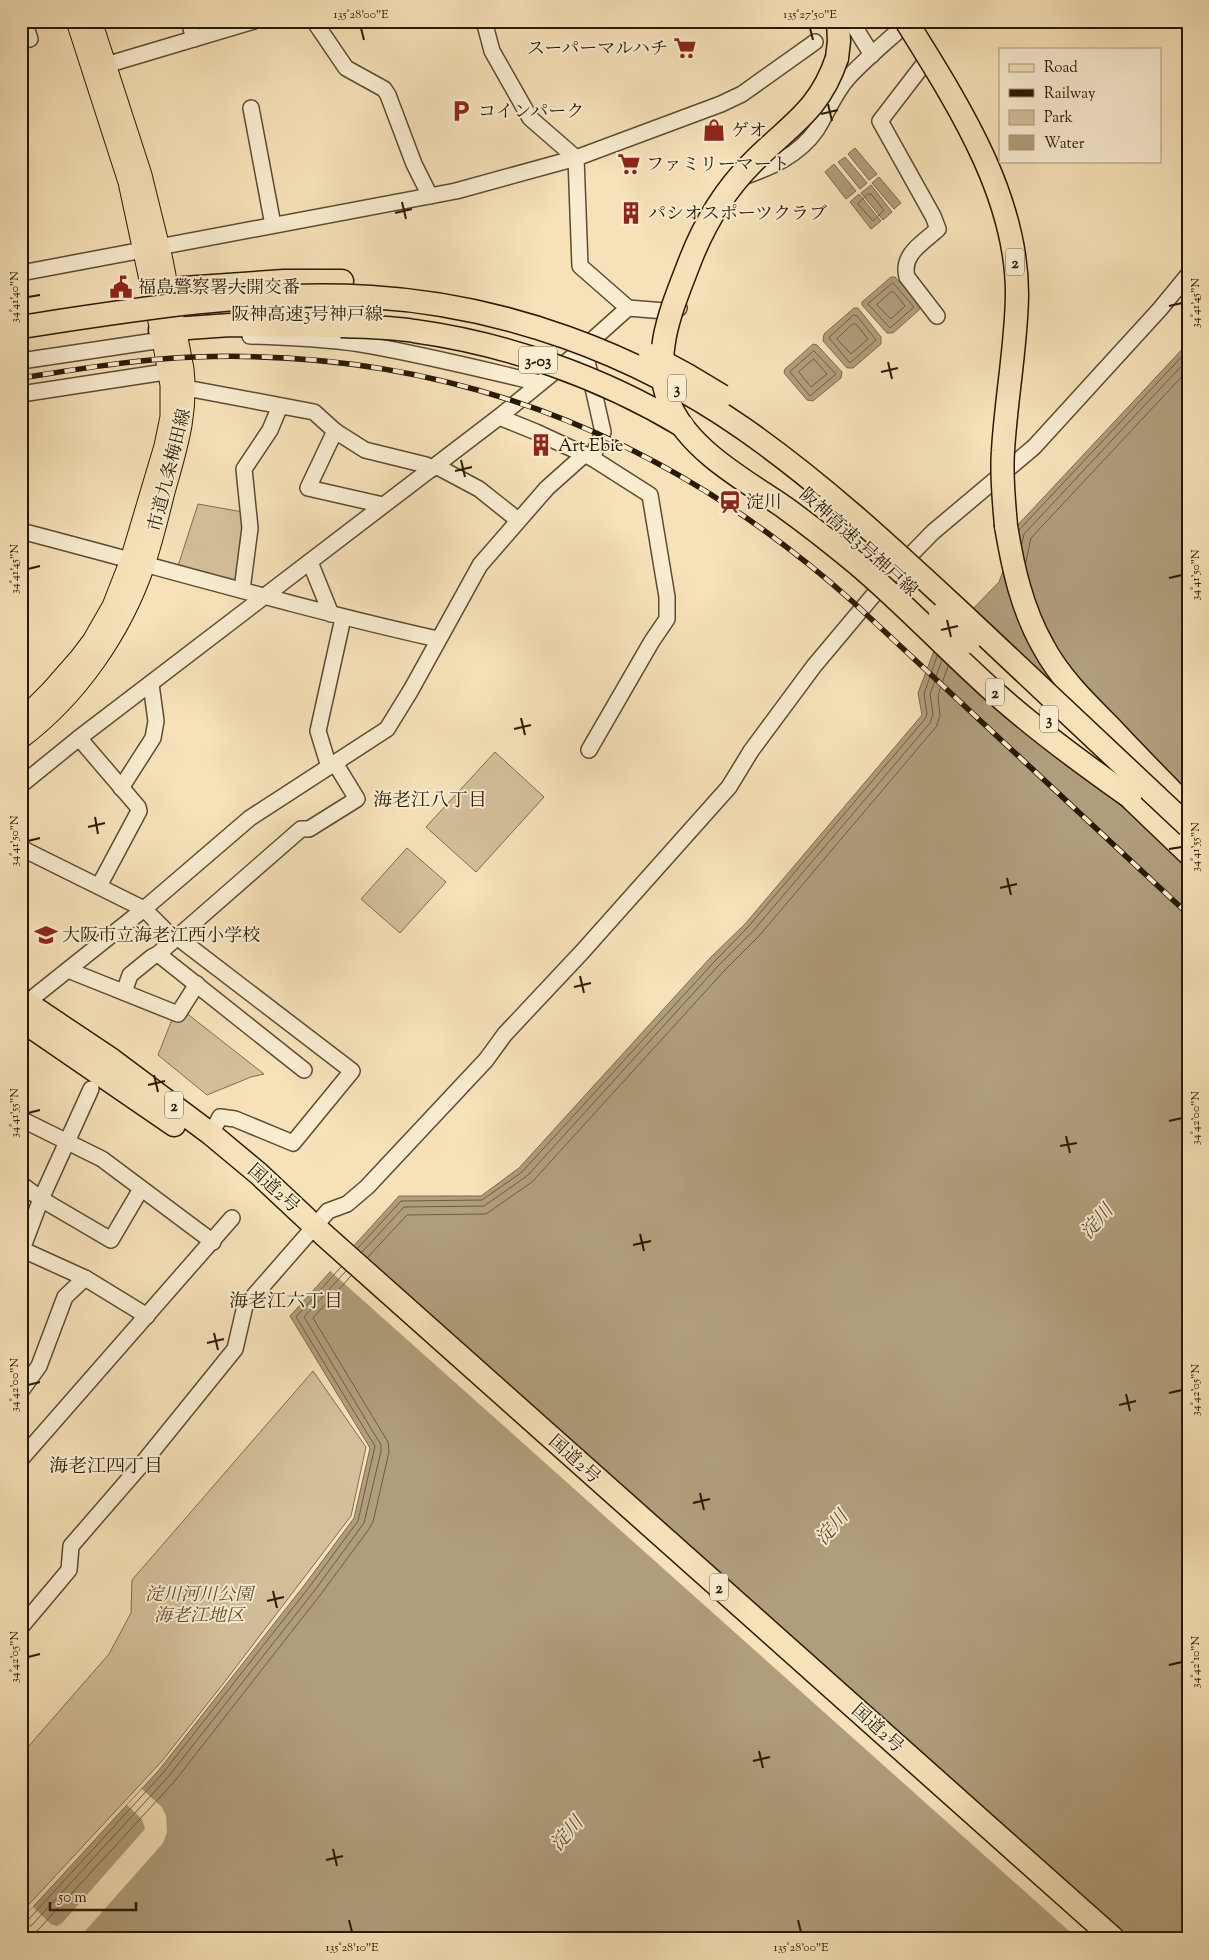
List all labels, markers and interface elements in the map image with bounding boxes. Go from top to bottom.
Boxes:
text: 135°28'00"E [334,6,389,24]
text: 135°27'50"E [783,6,837,24]
supermarket icon: スーパーマルハチ [672,35,698,61]
place label: スーパーマルハチ [527,37,668,63]
legend [999,48,1162,162]
text: Road [1044,58,1078,79]
text: Railway [1044,84,1096,105]
parking icon: コインパーク [448,98,474,124]
place label: コインパーク [478,100,584,126]
text: Park [1044,108,1073,129]
shop icon: ゲオ [701,117,727,143]
place label: ゲオ [731,119,767,145]
text: Water [1044,134,1085,155]
supermarket icon: ファミリーマート [616,151,642,177]
place label: ファミリーマート [646,153,790,179]
building icon: パシオスポーツクラブ [618,200,644,226]
place label: パシオスポーツクラブ [648,202,827,228]
road number: 2 [1006,248,1024,276]
text: 34°41'40"N [6,271,24,323]
public building icon: 福島警察署大開交番 [108,274,134,300]
place label: 福島警察署大開交番 [138,276,300,302]
text: 34°41'45"N [1187,278,1205,328]
street label: 阪神高速3号神戸線 [231,303,383,329]
road number: 3-03 [519,346,557,374]
road number: 3 [668,374,686,402]
street label: 市道九条梅田線 [143,406,199,535]
building icon: Art Ebie [528,432,554,458]
place label: Art Ebie [558,434,623,460]
street label: 阪神高速3号神戸線 [793,483,923,604]
station icon: 淀川 [717,489,743,515]
place label: 淀川 [746,491,782,517]
text: 34°41'45"N [6,544,24,594]
text: 34°41'50"N [1187,549,1205,601]
road number: 2 [986,679,1004,706]
road number: 3 [1040,706,1058,732]
district label: 海老江八丁目 [373,788,487,815]
text: 34°41'50"N [6,815,24,867]
text: 34°41'55"N [1187,822,1205,872]
school or university icon: 大阪市立海老江西小学校 [33,922,59,948]
place label: 大阪市立海老江西小学校 [62,924,260,950]
text: 34°41'55"N [6,1088,24,1138]
text: 34°42'00"N [1187,1091,1205,1145]
road number: 2 [165,1092,183,1118]
street label: 国道2号 [241,1159,305,1220]
water label: 淀川 [1075,1198,1122,1246]
district label: 海老江六丁目 [229,1289,343,1316]
text: 34°42'00"N [6,1358,24,1412]
text: 34°42'05"N [1187,1364,1205,1416]
street label: 国道2号 [542,1430,606,1491]
district label: 海老江四丁目 [49,1454,163,1481]
water label: 淀川 [810,1504,857,1552]
road number: 2 [710,1574,728,1600]
park label: 淀川河川公園 海老江地区 [145,1583,256,1630]
text: 34°42'05"N [6,1631,24,1683]
text: 34°42'10"N [1187,1635,1205,1688]
street label: 国道2号 [845,1699,909,1760]
water label: 淀川 [545,1810,592,1858]
scale bar [50,1880,136,1912]
text: 50 m [57,1888,87,1909]
text: 135°28'10"E [325,1939,379,1957]
text: 135°28'00"E [774,1939,829,1957]

